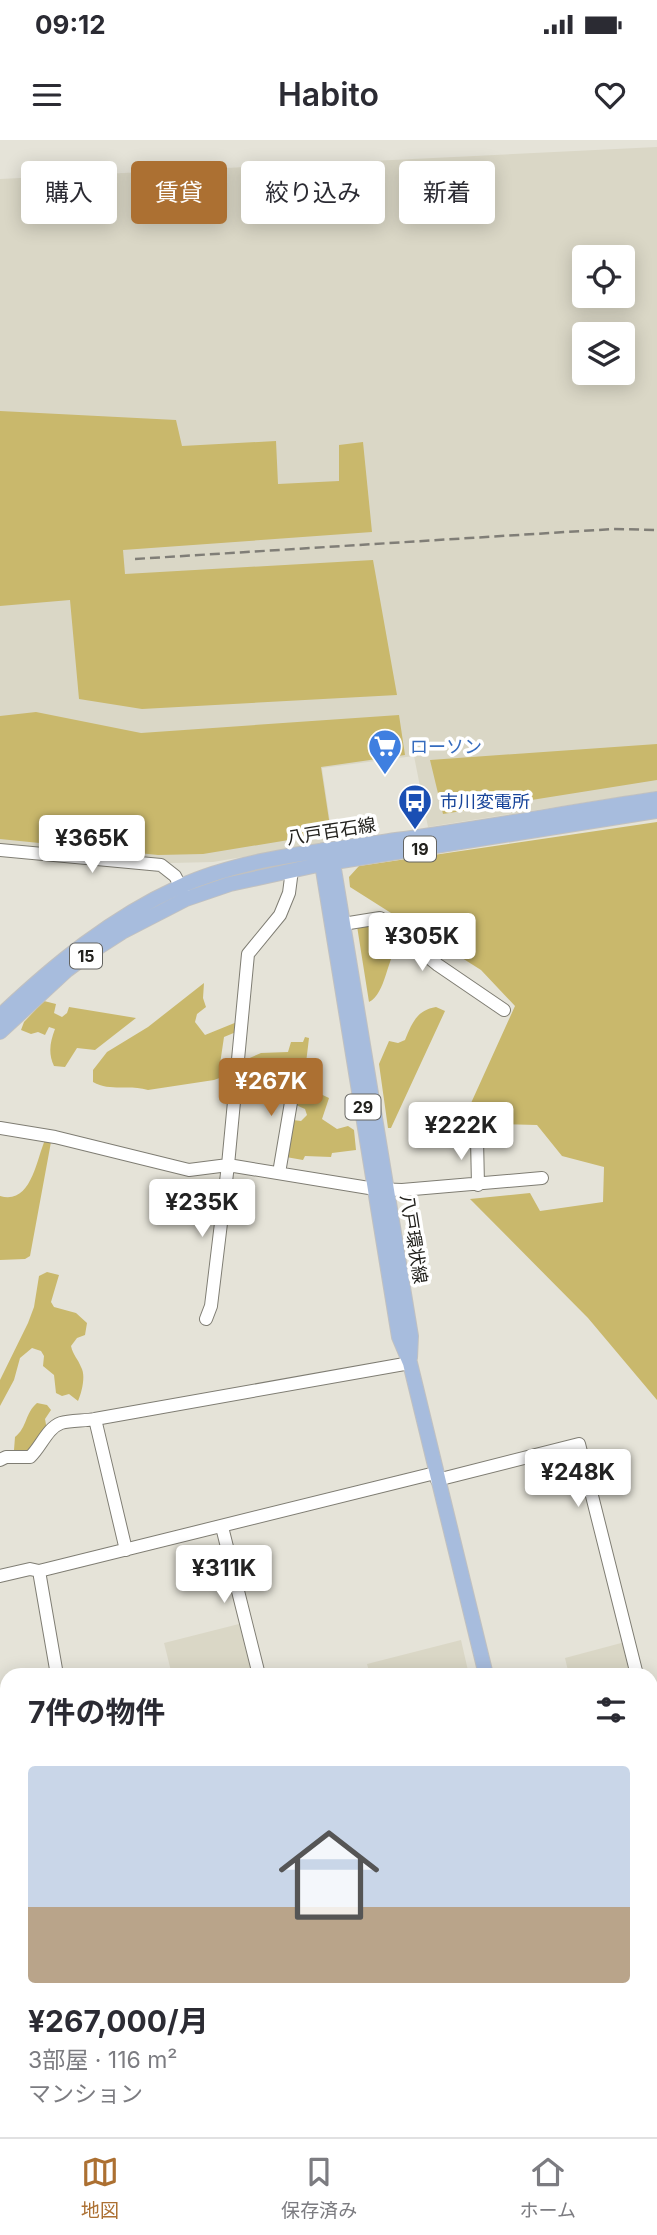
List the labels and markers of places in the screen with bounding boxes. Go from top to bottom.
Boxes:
supermarket icon: ローソン [366,727,404,776]
place label: ローソン [410,736,482,757]
bus stop icon: 市川変電所 [396,782,434,831]
place label: 市川変電所 [440,791,530,812]
pin: ¥365K [43,816,141,875]
pin: ¥305K [373,914,471,973]
pin: ¥267K [222,1058,320,1118]
pin: ¥222K [412,1102,510,1162]
pin: ¥235K [153,1180,251,1239]
pin: ¥248K [529,1450,627,1509]
pin: ¥311K [175,1546,273,1605]

